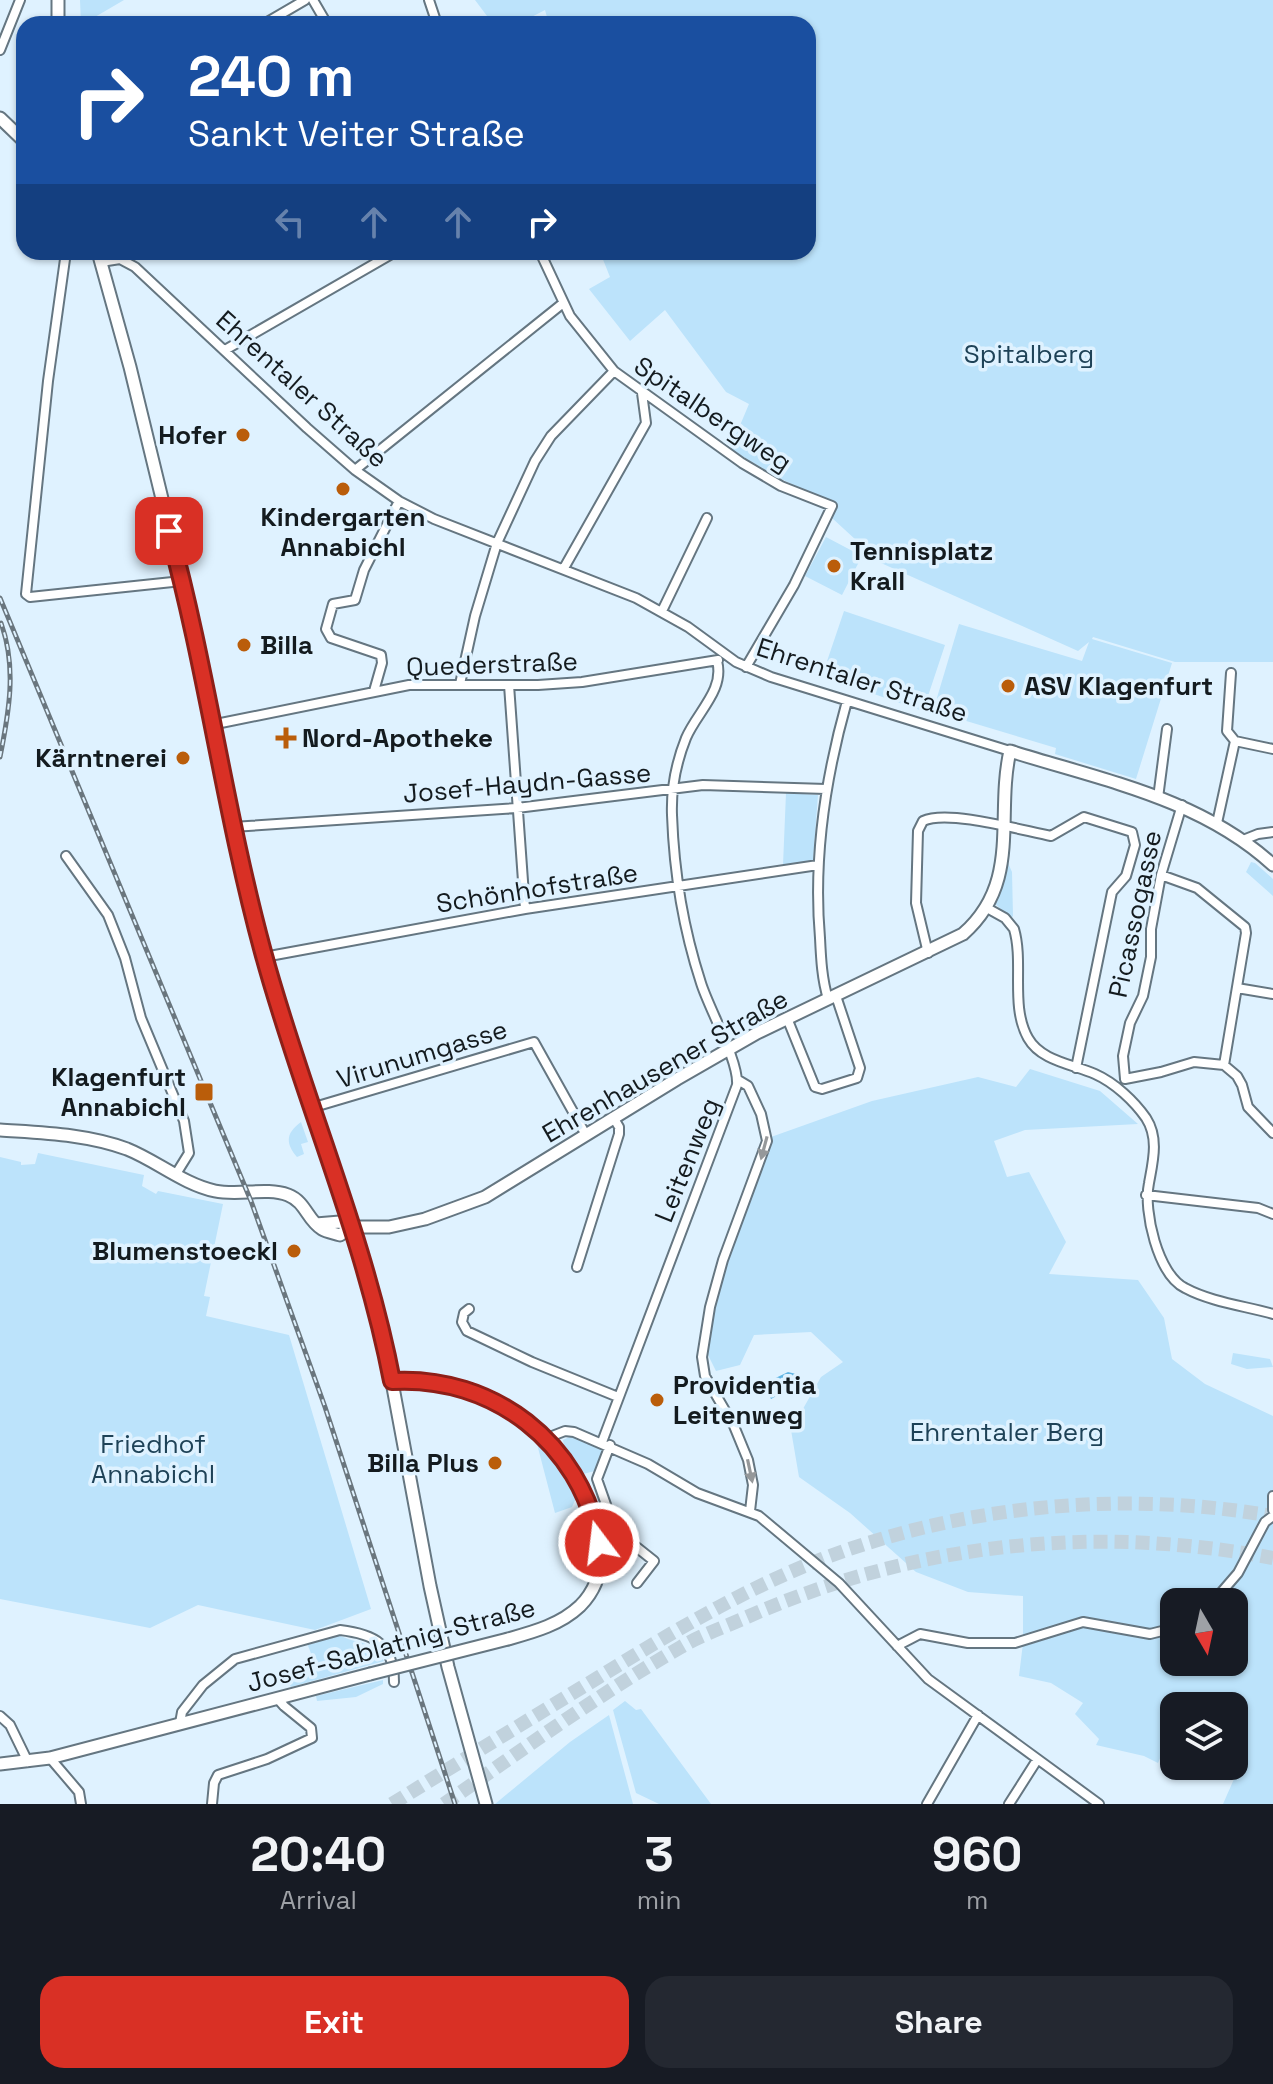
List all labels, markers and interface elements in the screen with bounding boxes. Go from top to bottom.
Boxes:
text: 240 m [188,41,354,112]
icon: right [56,48,160,152]
text: Sankt Veiter Straße [188,111,525,157]
icon: left [268,200,312,244]
icon: ahead [352,200,396,244]
icon: ahead [436,200,480,244]
icon: right [520,200,564,244]
street label: Ehrentaler Straße [209,303,395,475]
park label: Spitalberg [964,337,1094,371]
street label: Spitalbergweg [628,349,798,479]
place label: Hofer [158,418,227,452]
marker: Hofer [234,426,252,444]
marker: Kindergarten Annabichl [334,480,352,498]
pin [135,497,203,565]
place label: Kindergarten Annabichl [261,500,425,564]
icon: arrive [147,509,191,553]
place label: Tennisplatz Krall [850,534,993,598]
marker: Tennisplatz Krall [825,557,843,575]
place label: Billa [260,628,313,662]
street label: Ehrentaler Straße [752,630,972,730]
marker: Billa [235,636,253,654]
street label: Quederstraße [406,644,578,684]
place label: ASV Klagenfurt [1024,669,1213,703]
marker: ASV Klagenfurt [999,677,1017,695]
place label: Nord-Apotheke [302,721,493,755]
marker: Nord-Apotheke [277,729,295,747]
place label: Kärntnerei [35,741,167,775]
marker: Kärntnerei [174,749,192,767]
street label: Josef-Haydn-Gasse [401,755,653,811]
street label: Picassogasse [1101,827,1169,1001]
street label: Schönhofstraße [434,855,640,921]
street label: Ehrenhausener Straße [536,982,794,1150]
street label: Virunumgasse [333,1012,511,1096]
place label: Klagenfurt Annabichl [51,1060,186,1124]
marker: Klagenfurt Annabichl [193,1081,215,1103]
street label: Leitenweg [647,1093,727,1227]
one-way arrow [757,1135,769,1160]
place label: Blumenstoeckl [92,1234,278,1268]
marker: Blumenstoeckl [285,1242,303,1260]
place label: Providentia Leitenweg [673,1368,816,1432]
marker: Providentia Leitenweg [648,1391,666,1409]
park label: Ehrentaler Berg [910,1415,1104,1449]
park label: Friedhof Annabichl [91,1427,215,1491]
place label: Billa Plus [367,1446,479,1480]
marker: Billa Plus [486,1454,504,1472]
one-way arrow [744,1458,757,1483]
position arrow [557,1501,641,1585]
north arrow [1160,1588,1248,1676]
map controls [1160,1588,1248,1780]
street label: Josef-Sablatnig-Straße [243,1590,539,1700]
button: layers [1160,1692,1248,1780]
text: 20:40 [251,1824,386,1885]
text: 3 [644,1824,674,1885]
text: 960 [932,1824,1022,1885]
text: Arrival [280,1883,357,1917]
text: min [637,1883,681,1917]
text: m [966,1883,988,1917]
button: Exit [40,1976,629,2068]
button: Share [645,1976,1233,2068]

